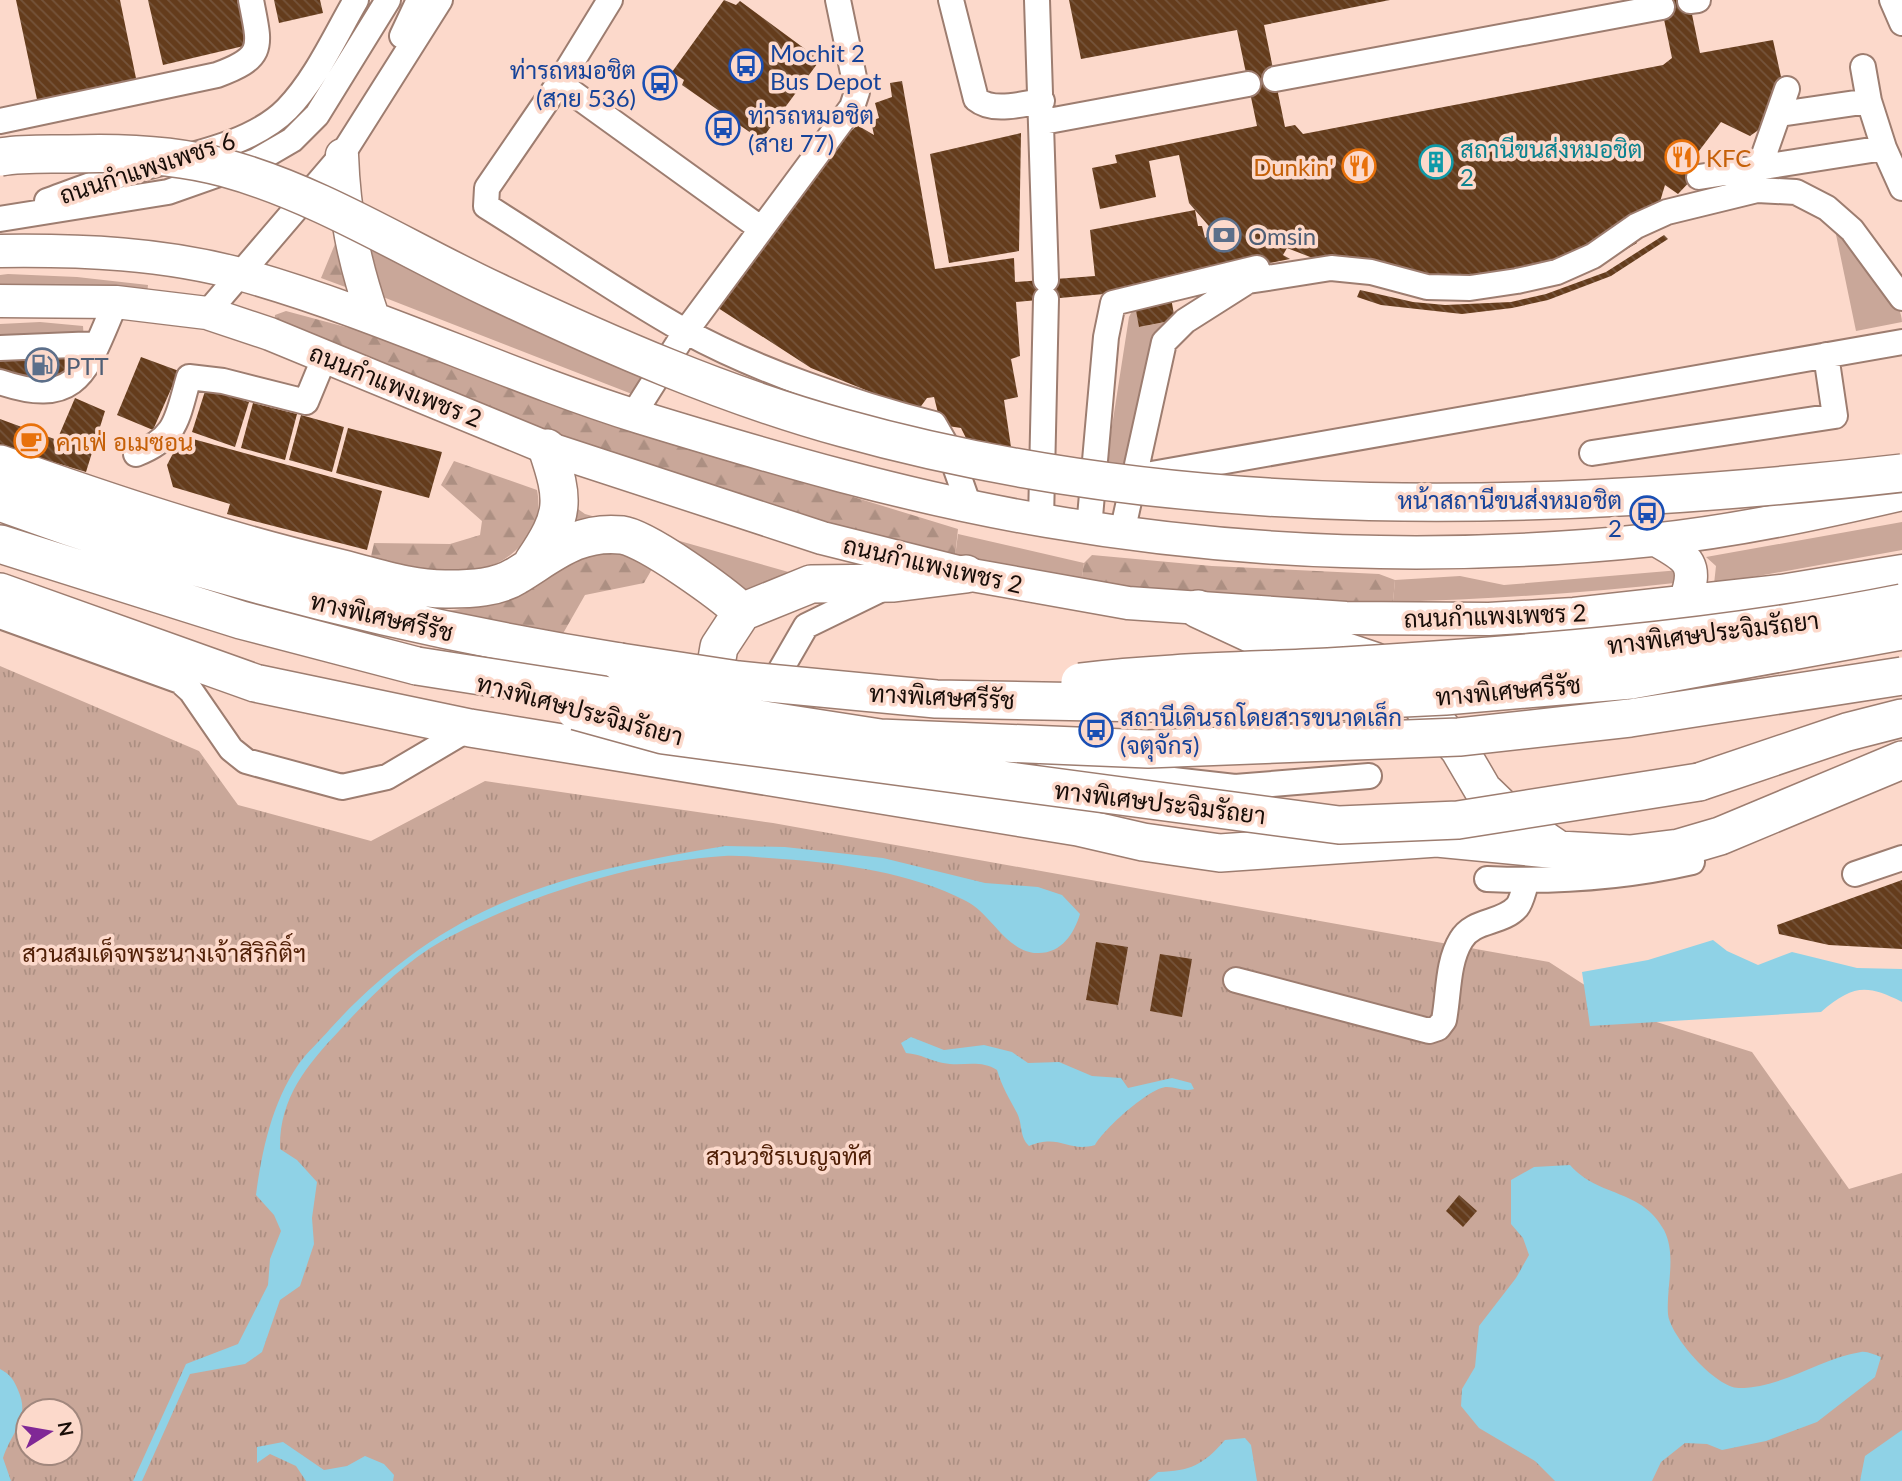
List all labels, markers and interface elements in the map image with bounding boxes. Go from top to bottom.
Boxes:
place label: Mochit 2 Bus Depot [770,38,882,95]
bus stop icon: Mochit 2 Bus Depot [727,47,765,85]
place label: ท่ารถหมอชิต (สาย 536) [510,55,636,112]
bus stop icon: ท่ารถหมอชิต (สาย 536) [641,64,679,102]
place label: ท่ารถหมอชิต (สาย 77) [748,100,874,157]
bus stop icon: ท่ารถหมอชิต (สาย 77) [704,109,742,147]
street label: ถนนกำแพงเพชร 6 [55,125,239,209]
place label: สถานีขนส่งหมอชิต 2 [1460,134,1642,191]
restaurant icon: KFC [1663,138,1701,176]
building icon: สถานีขนส่งหมอชิต 2 [1417,143,1455,181]
place label: KFC [1706,143,1751,172]
restaurant icon: Dunkin' [1340,147,1378,185]
place label: Dunkin' [1253,152,1334,181]
bank icon: Omsin [1205,216,1243,254]
place label: Omsin [1248,221,1316,250]
street label: ถนนกำแพงเพชร 2 [306,337,486,433]
fuel station icon: PTT [23,346,61,384]
place label: PTT [66,351,109,380]
cafe icon: คาเฟ่ อเมซอน [12,422,50,460]
place label: คาเฟ่ อเมซอน [56,427,193,456]
place label: หน้าสถานีขนส่งหมอชิต 2 [1397,485,1622,542]
bus stop icon: หน้าสถานีขนส่งหมอชิต 2 [1628,494,1666,532]
street label: ถนนกำแพงเพชร 2 [841,529,1025,599]
street label: ทางพิเศษศรีรัช [308,585,456,647]
street label: ถนนกำแพงเพชร 2 [1403,597,1587,633]
street label: ทางพิเศษประจิมรัถยา [1606,605,1820,659]
street label: ทางพิเศษประจิมรัถยา [473,667,687,751]
street label: ทางพิเศษศรีรัช [1434,669,1582,711]
street label: ทางพิเศษศรีรัช [868,678,1016,714]
place label: สถานีเดินรถโดยสารขนาดเล็ก (จตุจักร) [1120,701,1402,762]
bus stop icon: สถานีเดินรถโดยสารขนาดเล็ก (จตุจักร) [1077,711,1115,749]
street label: ทางพิเศษประจิมรัถยา [1053,775,1267,829]
park label: สวนสมเด็จพระนางเจ้าสิริกิติ์ฯ [22,932,306,967]
park label: สวนวชิรเบญจทัศ [706,1141,872,1171]
north arrow [14,1397,84,1467]
text: N [53,1419,79,1438]

